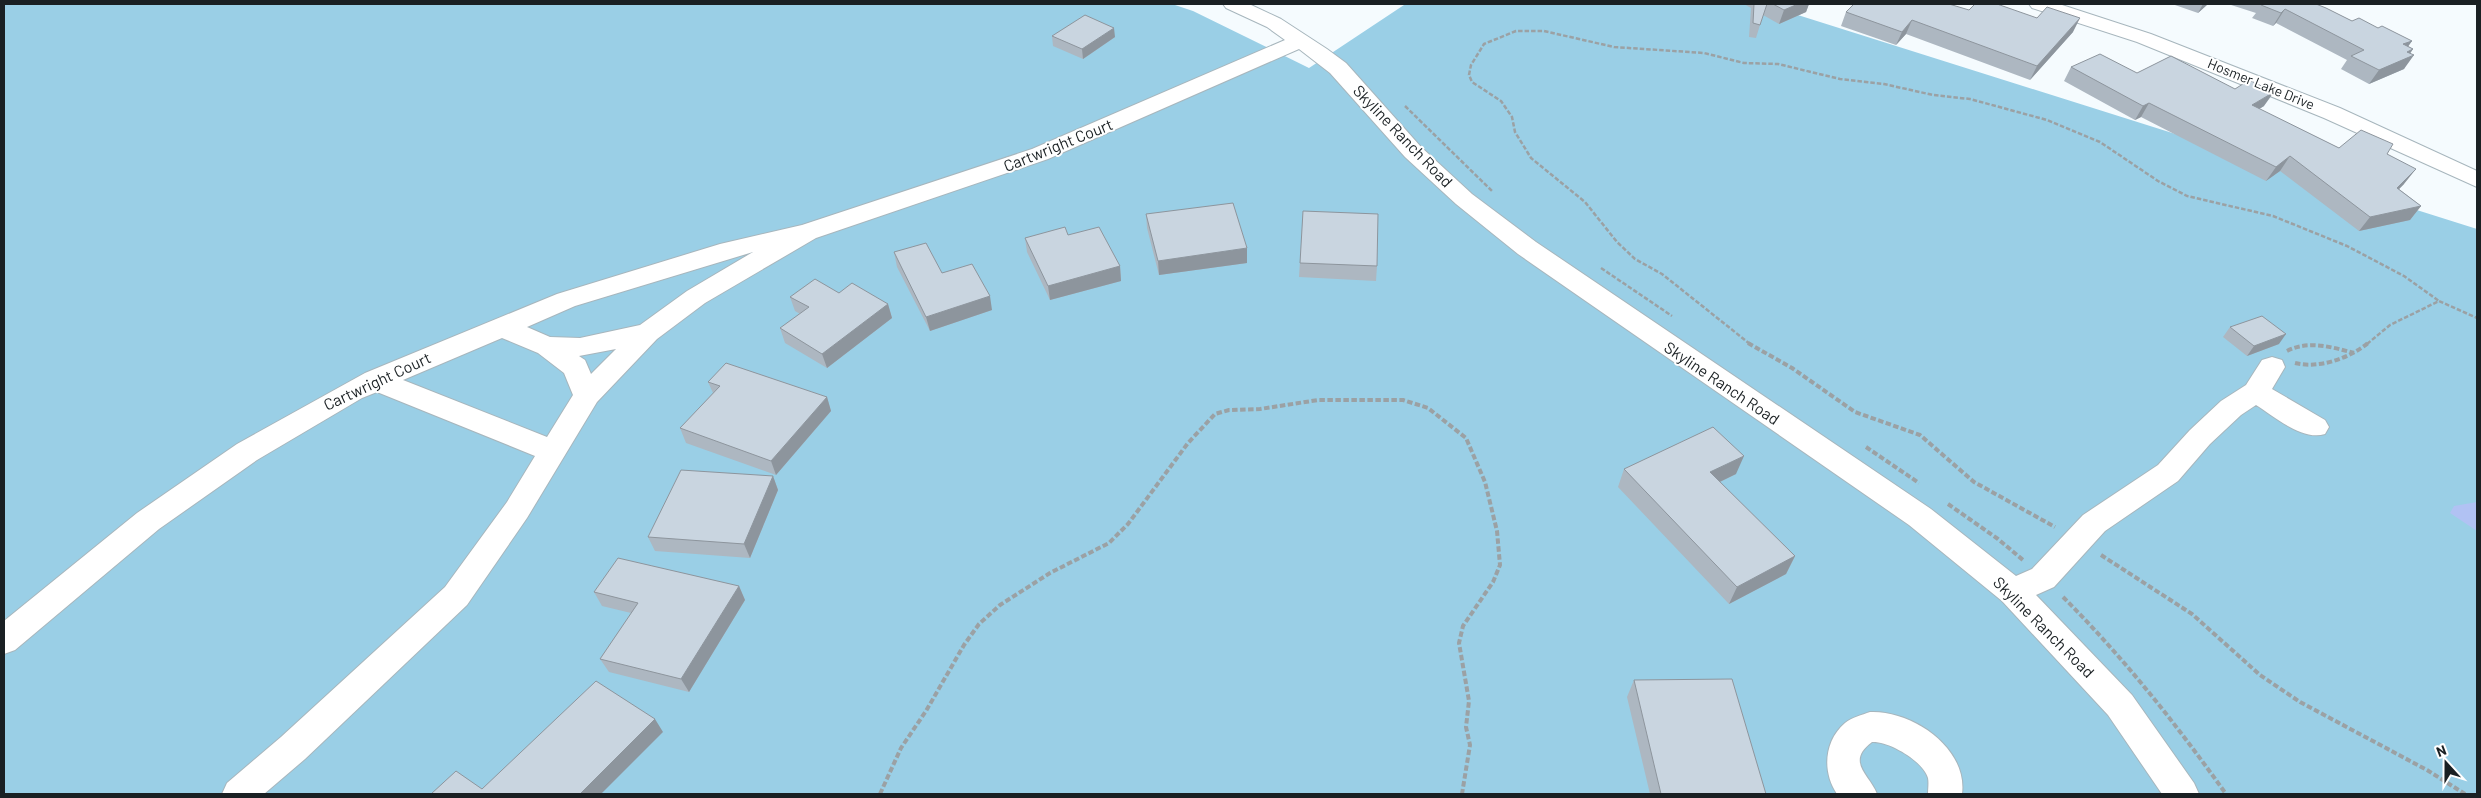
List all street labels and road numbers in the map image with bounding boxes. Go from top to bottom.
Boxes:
street label: Hosmer Lake Drive [2205,54,2317,113]
street label: Skyline Ranch Road [1350,81,1457,191]
street label: Cartwright Court [1000,114,1115,175]
street label: Skyline Ranch Road [1661,337,1783,428]
street label: Cartwright Court [320,347,433,414]
street label: Skyline Ranch Road [1990,572,2099,681]

